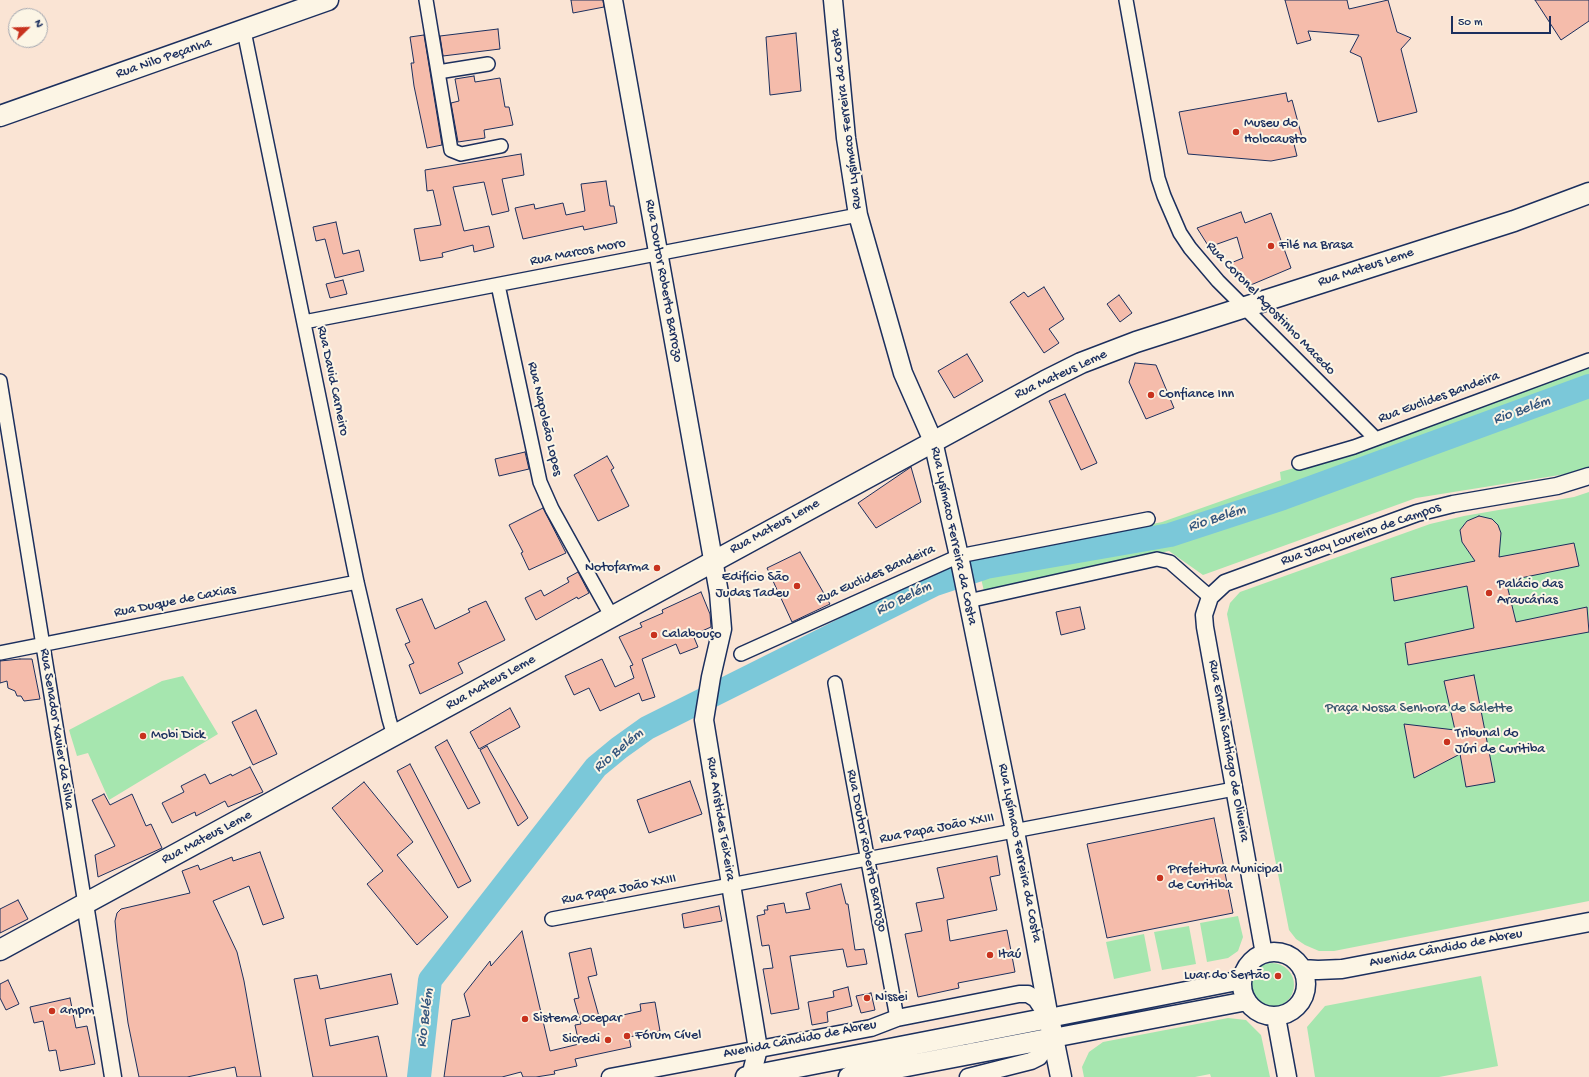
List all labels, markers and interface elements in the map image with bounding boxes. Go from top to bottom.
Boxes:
north arrow [8,8,48,48]
scale bar [1453,8,1553,34]
text: 50 m [1458,16,1483,30]
text: N [31,18,45,29]
street label: Rua Lysímaco Ferreira da Costa [828,28,866,210]
street label: Rua Nilo Peçanha [114,35,214,83]
place label: Museu do Holocausto [1244,116,1307,148]
marker: Museu do Holocausto [1231,127,1241,137]
street label: Rua Doutor Roberto Barrozo [640,198,686,364]
street label: Rua Marcos Moro [529,235,627,271]
place label: Filé na Brasa [1279,238,1353,254]
street label: Rua Coronel Agostinho Macedo [1202,239,1338,379]
marker: Filé na Brasa [1266,241,1276,251]
street label: Rua Mateus Leme [1316,245,1416,291]
street label: Rua David Carneiro [312,324,352,438]
street label: Rua Mateus Leme [1012,346,1110,404]
street label: Rua Napoleão Lopes [523,360,565,478]
street label: Rua Euclides Bandeira [1376,368,1502,428]
place label: Confiance Inn [1159,387,1234,403]
marker: Confiance Inn [1146,390,1156,400]
water label: Rio Belém [1491,392,1553,430]
street label: Rua Lysímaco Ferreira da Costa [926,445,980,627]
street label: Rua Mateus Leme [727,495,823,559]
street label: Rua Jacy Loureiro de Campos [1279,500,1443,570]
water label: Rio Belém [1186,501,1248,537]
street label: Rua Euclides Bandeira [814,541,938,609]
place label: Notofarma [585,560,649,576]
marker: Notofarma [652,563,662,573]
place label: Edifício São Judas Tadeu [715,570,789,602]
place label: Palácio das Araucárias [1497,577,1563,610]
water label: Rio Belém [873,578,935,620]
marker: Edifício São Judas Tadeu [792,581,802,591]
street label: Rua Duque de Caxias [113,582,237,622]
marker: Palácio das Araucárias [1484,588,1494,598]
place label: Calabouço [662,627,721,643]
marker: Calabouço [649,630,659,640]
street label: Rua Senador Xavier da Silva [35,647,77,811]
street label: Rua Mateus Leme [443,651,539,715]
street label: Rua Ernani Santiago de Oliveira [1204,659,1252,843]
park label: Praça Nossa Senhora de Salette [1325,701,1513,717]
water label: Rio Belém [590,725,648,777]
place label: Tribunal do Júri de Curitiba [1455,726,1545,758]
place label: Mobi Dick [151,728,205,744]
marker: Mobi Dick [138,731,148,741]
marker: Tribunal do Júri de Curitiba [1442,737,1452,747]
street label: Rua Aristides Teixeira [702,756,738,882]
street label: Rua Lysímaco Ferreira da Costa [993,762,1045,944]
street label: Rua Doutor Roberto Barrozo [842,768,890,934]
street label: Rua Mateus Leme [159,807,255,869]
street label: Rua Papa João XXIII [878,810,996,848]
place label: Prefeitura Municipal de Curitiba [1168,862,1282,894]
street label: Rua Papa João XXIII [560,871,678,909]
marker: Prefeitura Municipal de Curitiba [1155,873,1165,883]
street label: Avenida Cândido de Abreu [1368,926,1524,972]
place label: Itaú [998,947,1021,963]
marker: Itaú [985,950,995,960]
place label: Luar do Sertão [1184,968,1270,984]
marker: Luar do Sertão [1273,971,1283,981]
water label: Rio Belém [413,987,439,1049]
place label: Nissei [875,990,908,1006]
marker: Nissei [862,993,872,1003]
place label: ampm [60,1003,95,1019]
marker: ampm [47,1006,57,1016]
place label: Sistema Ocepar [533,1011,622,1027]
marker: Sistema Ocepar [520,1014,530,1024]
street label: Avenida Cândido de Abreu [722,1017,878,1063]
place label: Fórum Cível [635,1028,701,1044]
marker: Fórum Cível [622,1031,632,1041]
place label: Sicredi [562,1032,600,1048]
marker: Sicredi [603,1035,613,1045]

